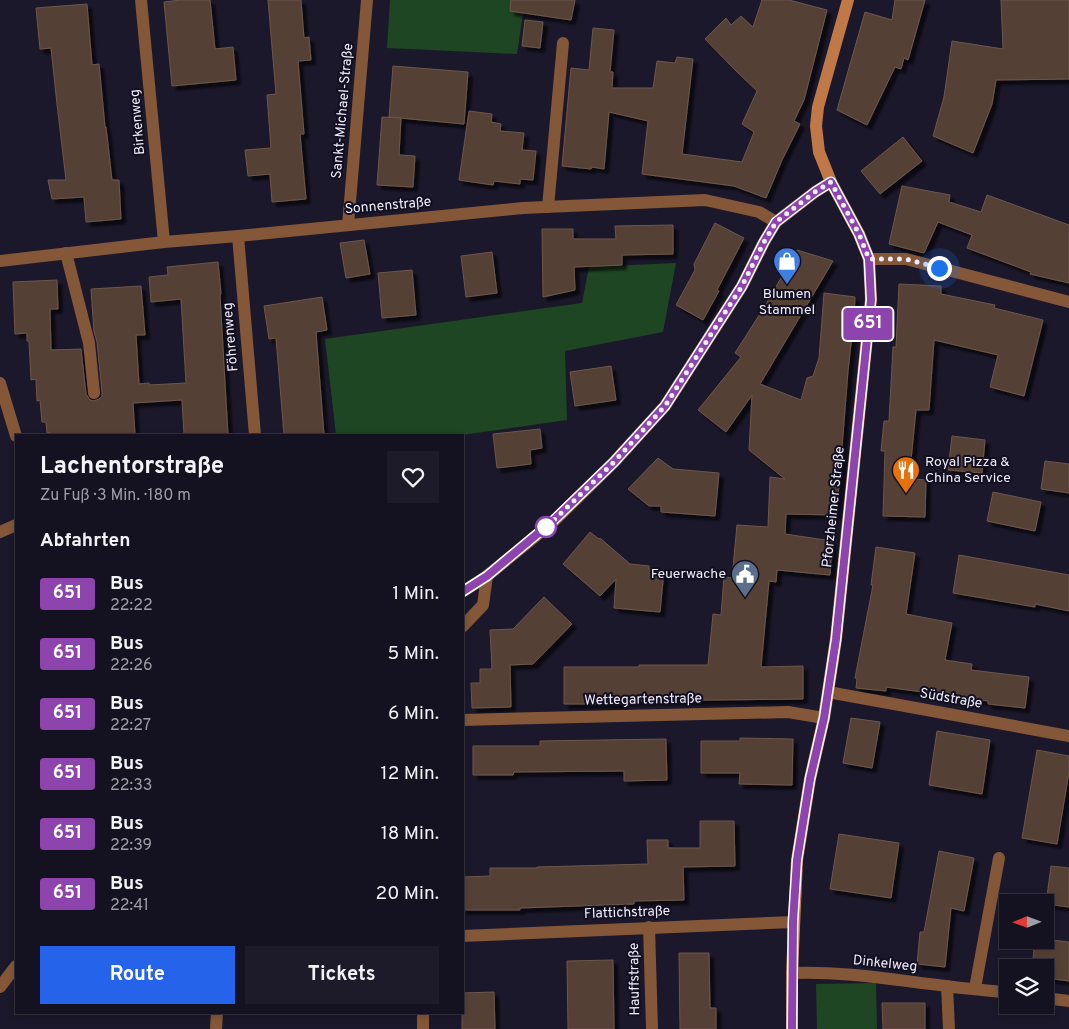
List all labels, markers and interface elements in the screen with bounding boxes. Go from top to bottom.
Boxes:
street label: Sankt-Michael-Straße [329,43,357,179]
street label: Birkenweg [127,88,149,156]
street label: Sonnenstraße [344,194,432,218]
shop icon: Blumen Stammel [772,246,802,285]
your location [927,256,952,281]
place label: Blumen Stammel [759,286,815,319]
street label: Föhrenweg [220,302,242,372]
line badge: 651 [839,308,897,340]
text: 651 [853,312,883,335]
street label: Pforzheimer Straße [819,446,849,568]
button: heart [387,451,439,503]
text: Lachentorstraße [40,452,224,482]
place label: Royal Pizza & China Service [925,454,1011,487]
restaurant icon: Royal Pizza & China Service [891,455,921,494]
text: Zu Fuß · 3 Min. · 180 m [40,486,191,506]
unlabelled marker [535,516,557,538]
text: Abfahrten [40,529,130,553]
public building icon: Feuerwache [730,559,760,598]
place label: Feuerwache [651,566,726,583]
text: Bus [110,572,144,596]
text: 651 [53,582,82,605]
text: 1 Min. [392,582,439,606]
text: 22:22 [110,596,153,616]
text: Bus [110,632,144,656]
text: 651 [53,642,82,665]
text: 5 Min. [388,642,439,666]
text: 22:26 [110,656,153,676]
street label: Südstraße [918,685,984,713]
street label: Wettegartenstraße [584,690,702,710]
text: Bus [110,692,144,716]
text: 651 [53,702,82,725]
text: 6 Min. [388,702,439,726]
text: 22:27 [110,716,151,736]
text: Bus [110,752,144,776]
text: 651 [53,762,82,785]
text: 12 Min. [381,762,439,786]
text: 22:33 [110,776,152,796]
text: Bus [110,812,144,836]
text: 651 [53,822,82,845]
text: 18 Min. [381,822,439,846]
text: 22:39 [110,836,152,856]
text: Bus [110,872,144,896]
text: 651 [53,882,82,905]
text: 20 Min. [376,882,439,906]
north arrow [999,894,1054,949]
map controls [999,894,1054,1014]
text: 22:41 [110,896,149,916]
street label: Flattichstraße [584,903,670,923]
street label: Hauffstraße [626,942,644,1016]
button: Route [40,946,235,1004]
button: Tickets [245,946,439,1004]
street label: Dinkelweg [852,952,918,976]
button: layers [999,959,1054,1014]

